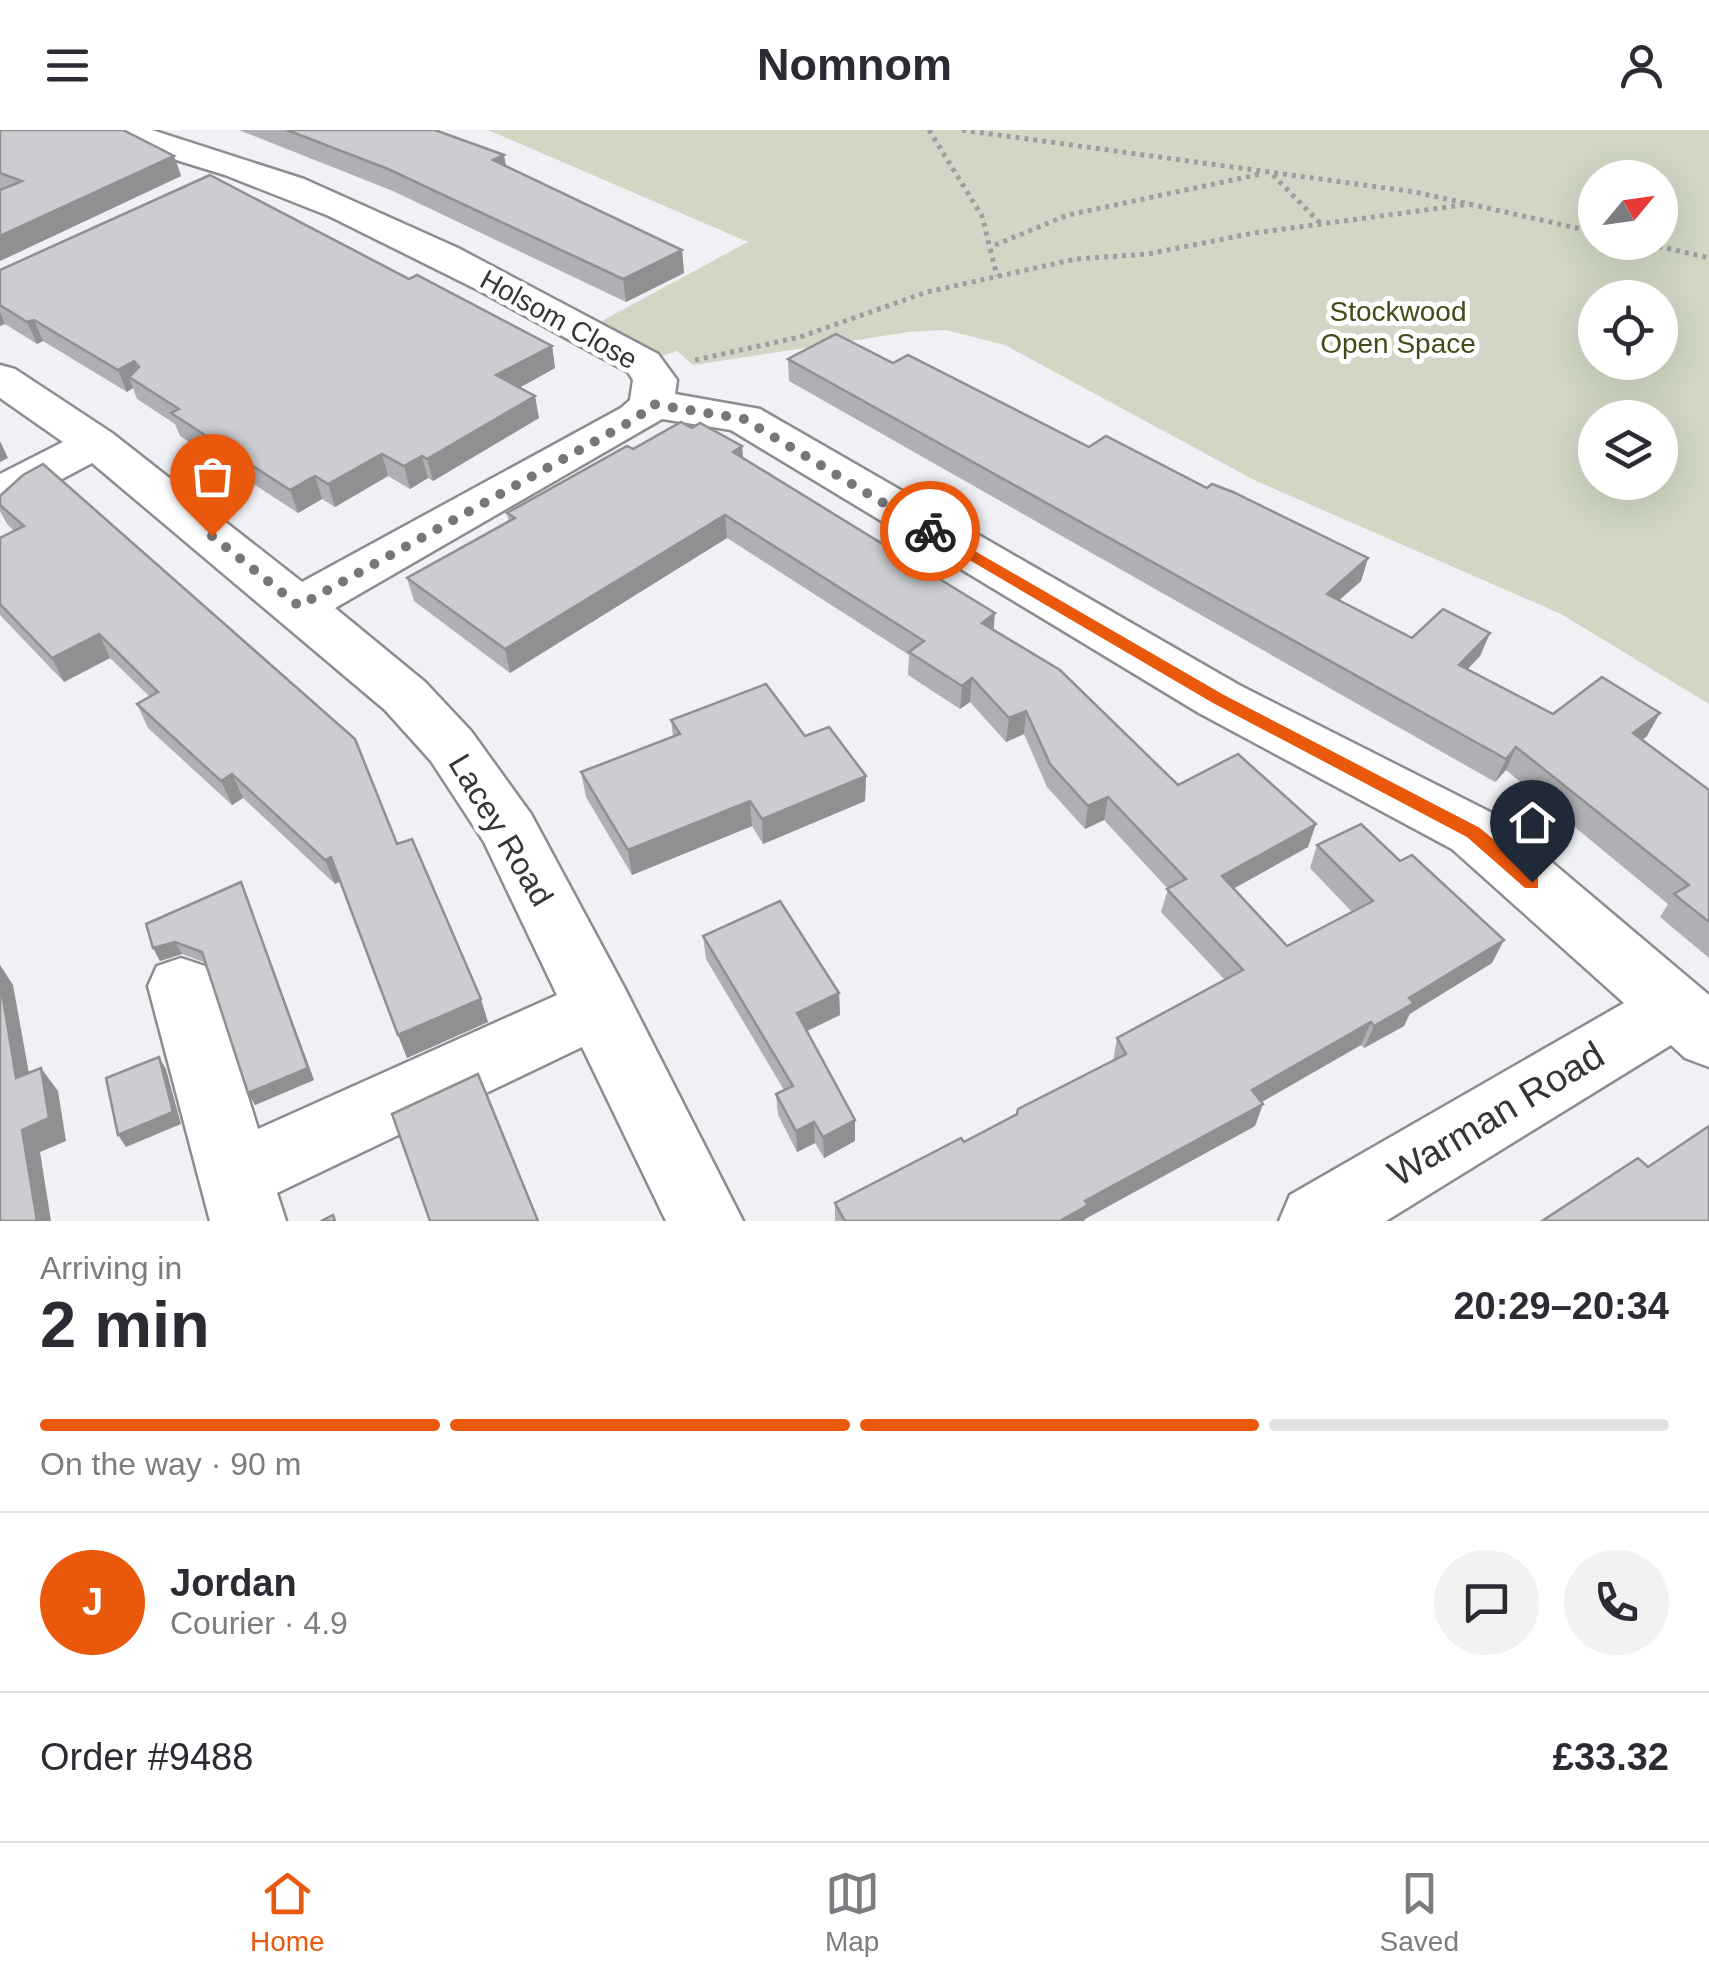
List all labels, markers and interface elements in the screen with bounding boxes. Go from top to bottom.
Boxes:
icon: menu [40,38,95,93]
icon: person [1614,38,1669,93]
text: Nomnom [757,39,952,90]
north arrow [1578,160,1678,260]
map controls [1578,160,1678,500]
street label: Holsom Close [475,264,642,375]
button: locate [1578,280,1678,380]
park label: Stockwood Open Space [1320,296,1476,359]
button: layers [1578,400,1678,500]
pin [170,434,255,537]
icon: bag [185,449,240,504]
courier [880,481,980,581]
icon: bike [903,504,958,559]
street label: Lacey Road [442,748,560,912]
pin [1490,780,1575,883]
icon: home [1505,795,1560,850]
street label: Warman Road [1381,1033,1611,1195]
text: Arriving in [40,1250,182,1286]
text: 20:29–20:34 [1453,1285,1669,1327]
text: 2 min [40,1288,210,1361]
text: On the way · 90 m [40,1446,301,1482]
button: chat [1434,1550,1539,1655]
button: phone [1564,1550,1669,1655]
text: Jordan [170,1562,297,1604]
text: J [82,1581,103,1623]
text: Courier · 4.9 [170,1605,348,1641]
text: Order #9488 [40,1736,253,1778]
text: £33.32 [1553,1736,1669,1778]
tab: Home [250,1866,325,1958]
tab: Map [825,1866,880,1958]
tab: Saved [1380,1866,1459,1958]

